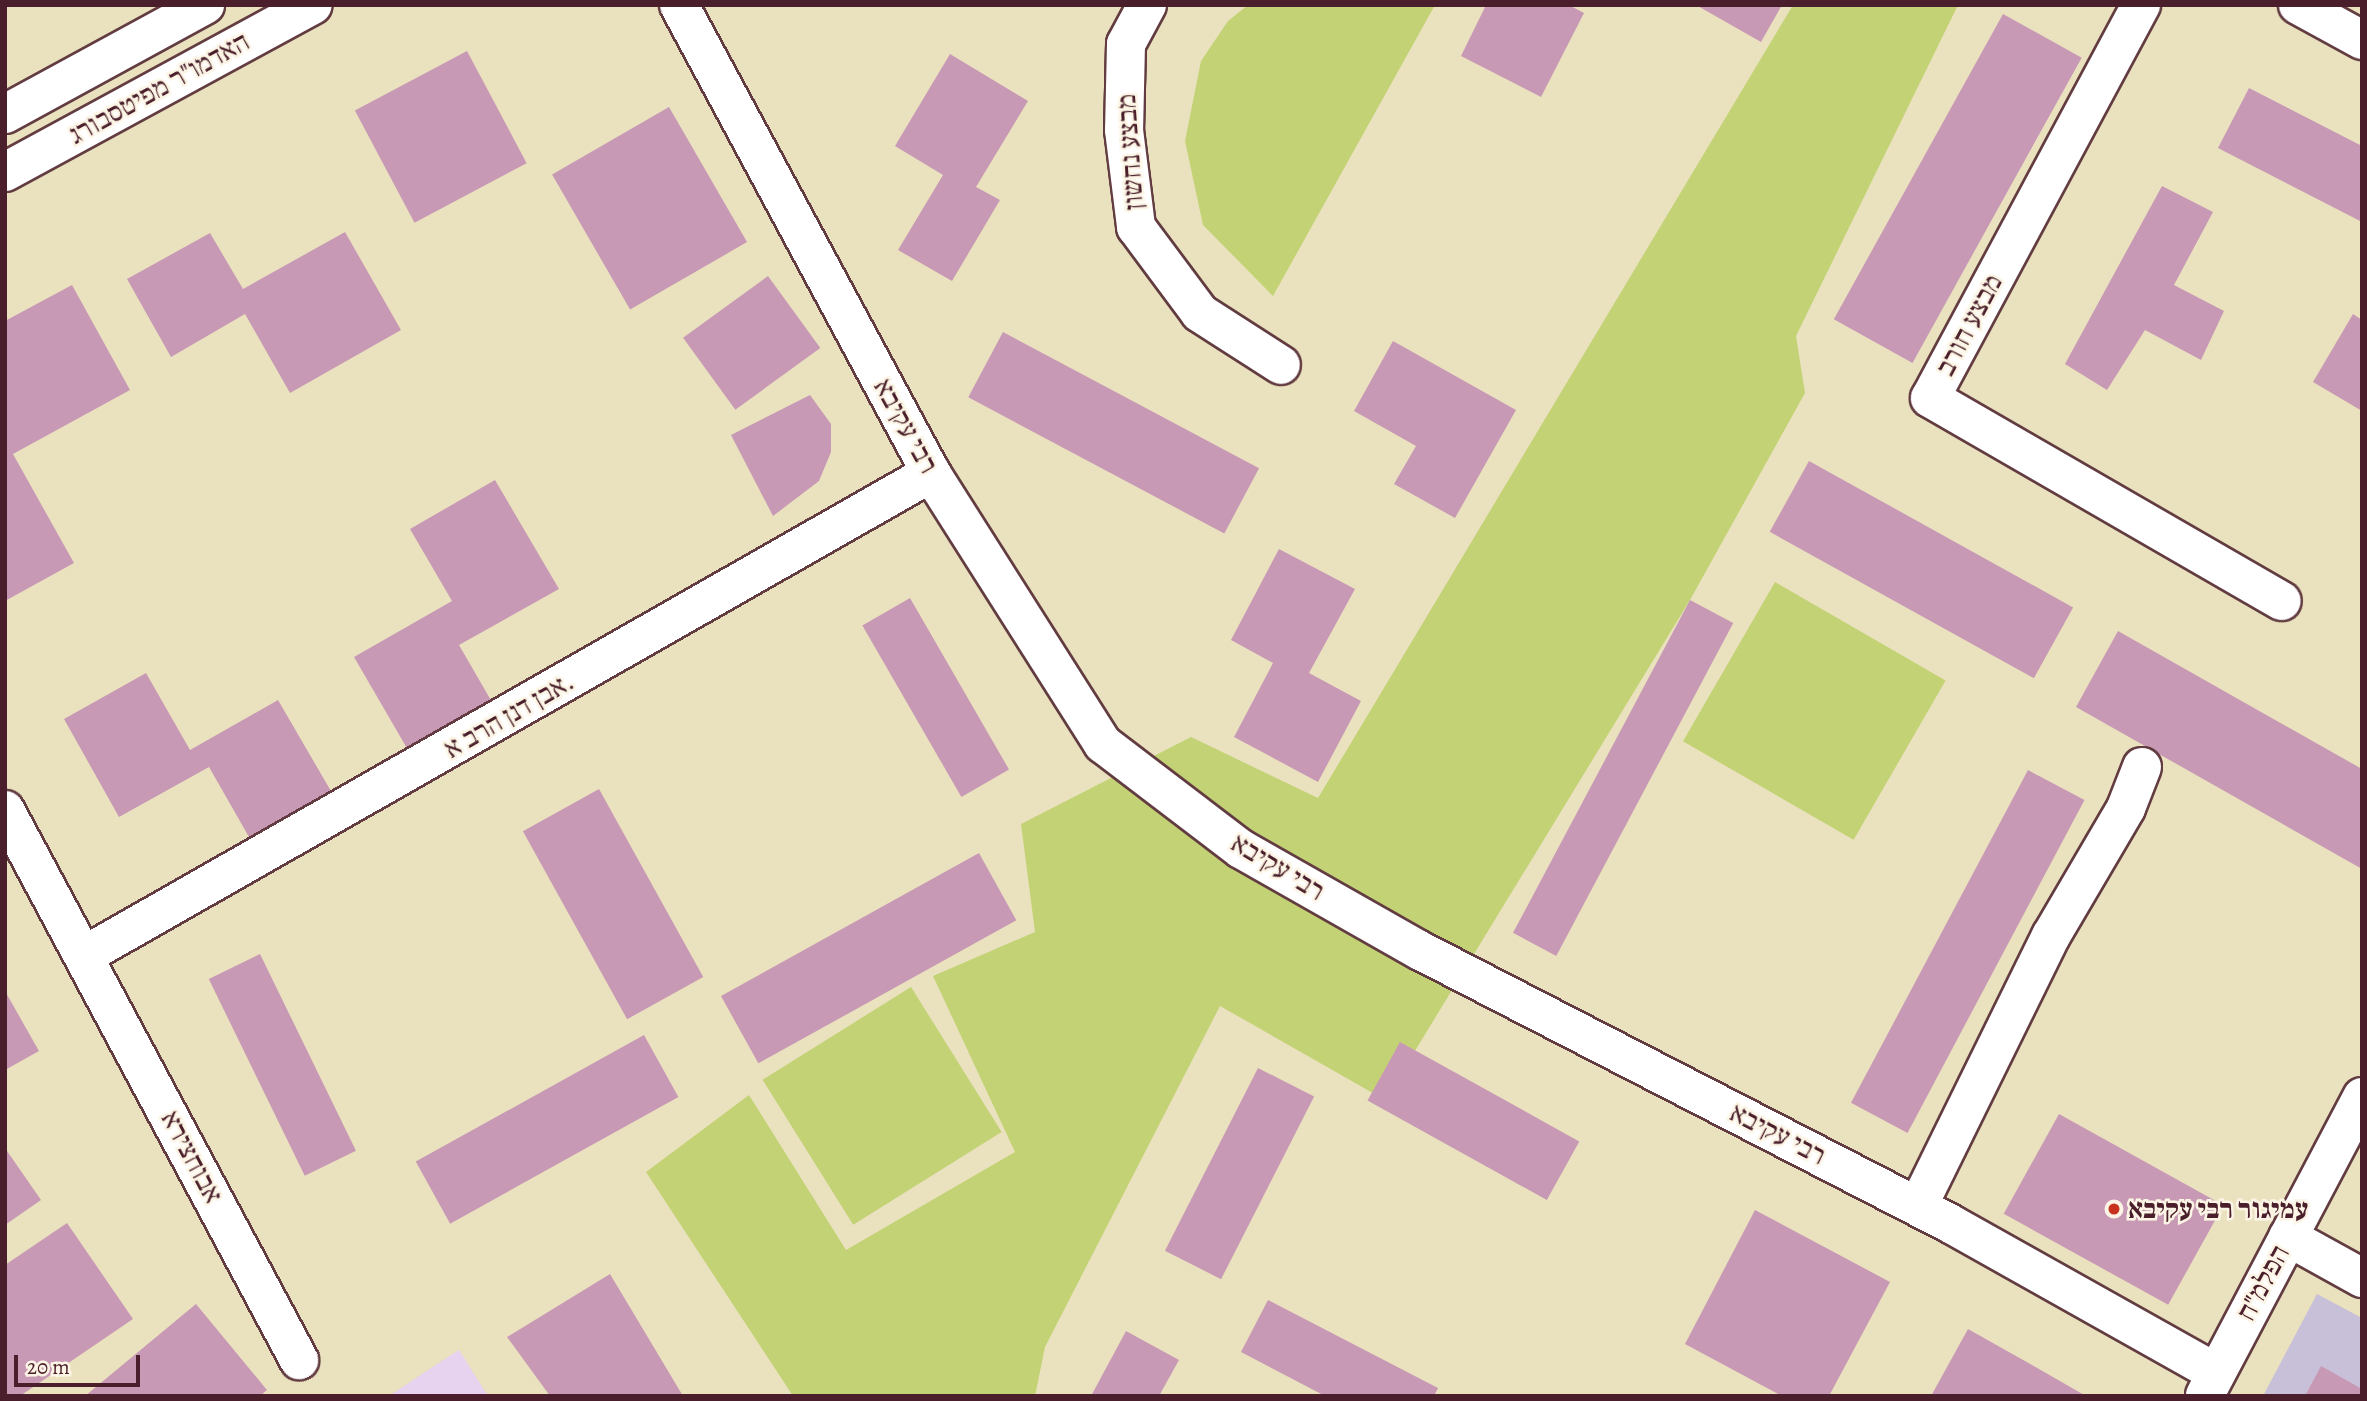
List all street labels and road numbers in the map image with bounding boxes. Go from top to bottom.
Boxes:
street label: האדמו"ר מפיטסבורג [63,24,255,152]
street label: מבצע נחשון [1109,93,1151,211]
street label: מבצע חורב [1928,268,2010,382]
street label: רבי עקיבא [866,373,946,479]
street label: אבן דנן הרב א. [438,664,580,766]
street label: רבי עקיבא [1225,826,1331,908]
street label: רבי עקיבא [1724,1096,1832,1172]
street label: אבוחצירא [154,1105,230,1209]
street label: הפלמ"ח [2229,1239,2297,1327]

